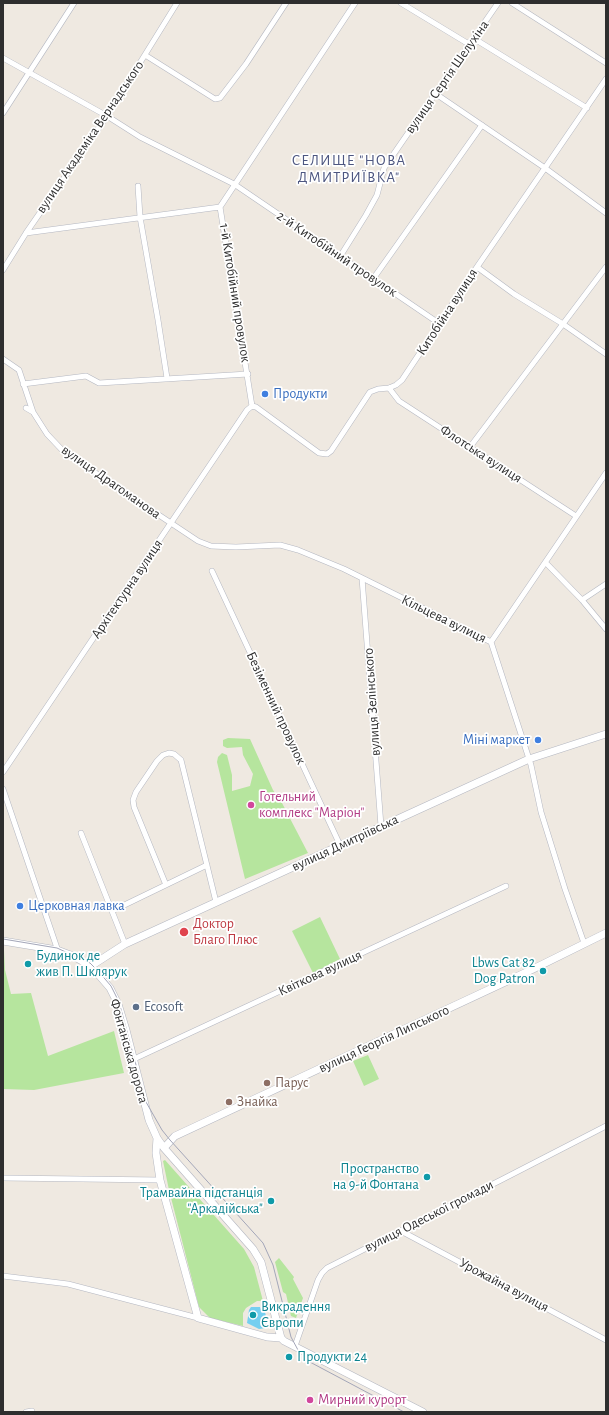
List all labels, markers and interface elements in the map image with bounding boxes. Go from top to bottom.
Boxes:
street label: вулиця Сергія Шелухіна [401,17,493,137]
street label: вулиця Академіка Вернадського [33,58,147,216]
district label: СЕЛИЩЕ "НОВА ДМИТРИЇВКА" [292,151,406,186]
street label: 2-й Китобійний провулок [273,207,401,301]
street label: 1-й Китобійний провулок [216,222,254,364]
street label: Китобійна вулиця [413,265,481,359]
place label: Продукти [273,386,328,402]
marker: Продукти [260,389,270,399]
street label: Флотська вулиця [437,421,525,487]
street label: вулиця Драгоманова [58,441,164,523]
street label: Архітектурна вулиця [88,536,166,642]
street label: Кільцева вулиця [399,591,489,647]
street label: вулиця Зелінського [360,647,384,757]
street label: Безіменний провулок [242,649,310,767]
place label: Міні маркет [463,732,530,748]
marker: Міні маркет [533,735,543,745]
place label: Готельний комплекс "Маріон" [259,789,364,822]
marker: Готельний комплекс "Маріон" [246,800,256,810]
street label: вулиця Дмитріївська [289,811,401,875]
place label: Церковная лавка [28,898,125,914]
marker: Церковная лавка [15,901,25,911]
place label: Доктор Благо Плюс [193,916,258,948]
marker: Доктор Благо Плюс [178,926,190,938]
street label: Квіткова вулиця [275,946,365,1000]
place label: Будинок де жив П. Шклярук [36,948,127,980]
place label: Lbws Cat 82 Dog Patron [472,955,535,988]
marker: Будинок де жив П. Шклярук [23,959,33,969]
marker: Lbws Cat 82 Dog Patron [538,966,548,976]
street label: Фонтанська дорога [106,997,152,1105]
place label: Ecosoft [144,999,183,1015]
street label: вулиця Георгія Липського [316,1001,452,1077]
marker: Ecosoft [131,1002,141,1012]
place label: Парус [275,1075,309,1091]
marker: Парус [262,1078,272,1088]
place label: Знайка [237,1094,278,1110]
marker: Знайка [224,1097,234,1107]
place label: Пространство на 9-й Фонтана [333,1161,419,1194]
marker: Пространство на 9-й Фонтана [422,1172,432,1182]
street label: вулиця Одеської громади [362,1176,496,1256]
place label: Трамвайна підстанція "Аркадійська" [140,1185,263,1218]
marker: Трамвайна підстанція "Аркадійська" [266,1196,276,1206]
street label: Урожайна вулиця [456,1254,552,1316]
place label: Викрадення Європи [261,1299,331,1332]
marker: Викрадення Європи [248,1310,258,1320]
place label: Продукти 24 [297,1349,367,1365]
marker: Продукти 24 [284,1352,294,1362]
place label: Мирний курорт [318,1392,406,1408]
marker: Мирний курорт [305,1395,315,1405]

